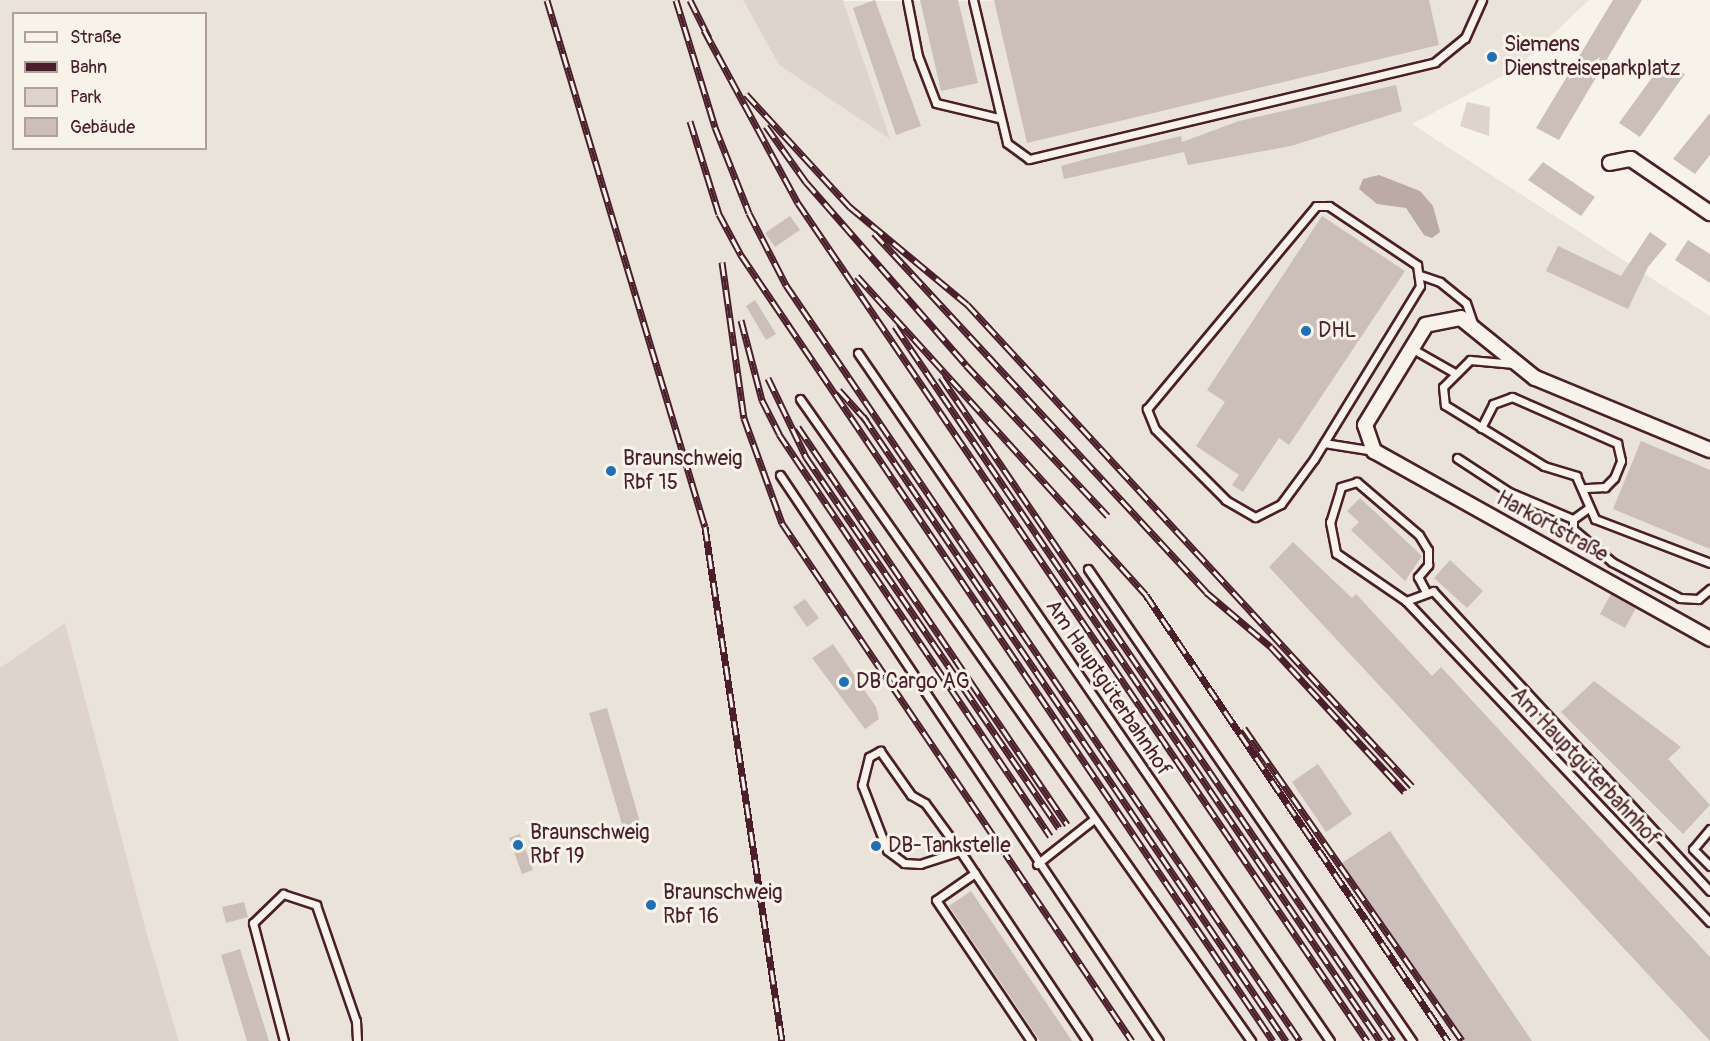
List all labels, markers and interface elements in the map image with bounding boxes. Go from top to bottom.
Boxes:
legend [12,12,207,150]
text: Straße [70,26,121,49]
place label: Siemens Dienstreiseparkplatz [1504,32,1680,82]
marker: Siemens Dienstreiseparkplatz [1485,50,1499,64]
text: Bahn [70,56,107,79]
text: Park [70,86,102,109]
text: Gebäude [70,116,135,139]
place label: DHL [1318,318,1356,344]
marker: DHL [1299,324,1313,338]
place label: Braunschweig Rbf 15 [623,446,742,496]
marker: Braunschweig Rbf 15 [604,464,618,478]
street label: Harkortstraße [1492,486,1612,568]
street label: Am Hauptgüterbahnhof [1040,595,1176,781]
place label: DB Cargo AG [856,669,970,695]
marker: DB Cargo AG [837,675,851,689]
street label: Am Hauptgüterbahnhof [1505,683,1665,851]
place label: Braunschweig Rbf 19 [530,820,649,870]
place label: DB-Tankstelle [888,833,1011,859]
marker: Braunschweig Rbf 19 [511,838,525,852]
marker: DB-Tankstelle [869,839,883,853]
place label: Braunschweig Rbf 16 [663,880,782,930]
marker: Braunschweig Rbf 16 [644,898,658,912]

